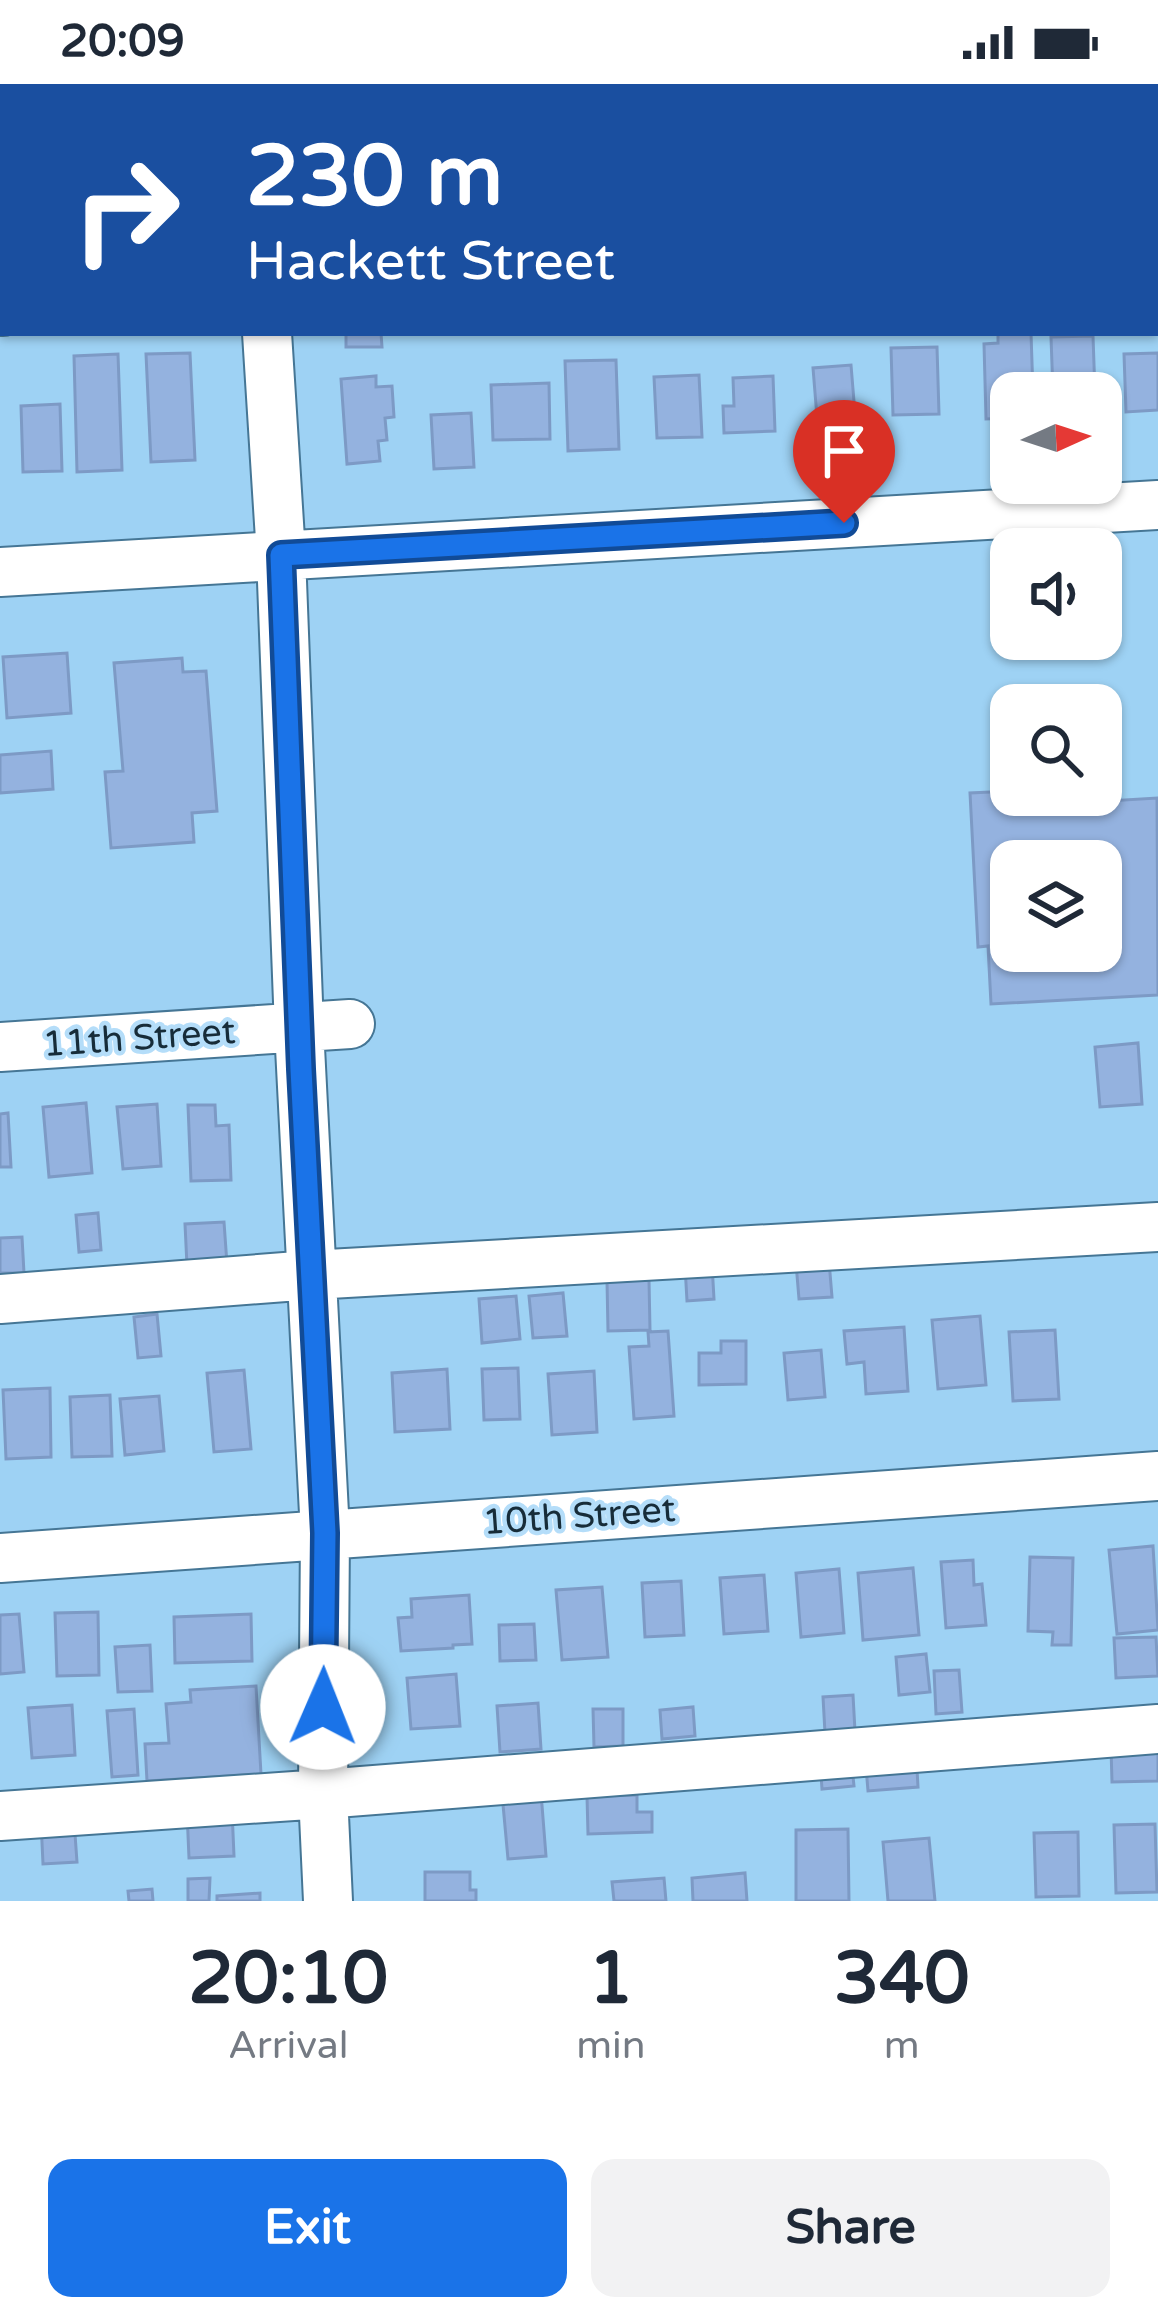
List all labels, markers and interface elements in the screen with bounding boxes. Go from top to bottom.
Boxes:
text: 20:09 [60,15,185,69]
text: 230 m [246,127,503,228]
icon: right [48,132,204,288]
text: Hackett Street [246,229,615,294]
north arrow [990,372,1122,504]
map controls [990,372,1122,972]
pin [793,400,895,523]
icon: arrive [811,418,877,484]
button: sound [990,528,1122,660]
button: search [990,684,1122,816]
button: layers [990,840,1122,972]
street label: 11th Street [41,1010,237,1066]
street label: 10th Street [481,1488,677,1544]
position arrow [260,1644,386,1770]
text: 20:10 [188,1936,388,2023]
text: 1 [588,1936,634,2023]
text: 340 [834,1936,970,2023]
text: Arrival [228,2022,348,2069]
text: min [576,2022,646,2069]
text: m [884,2022,920,2069]
button: Exit [48,2159,567,2297]
button: Share [591,2159,1110,2297]

